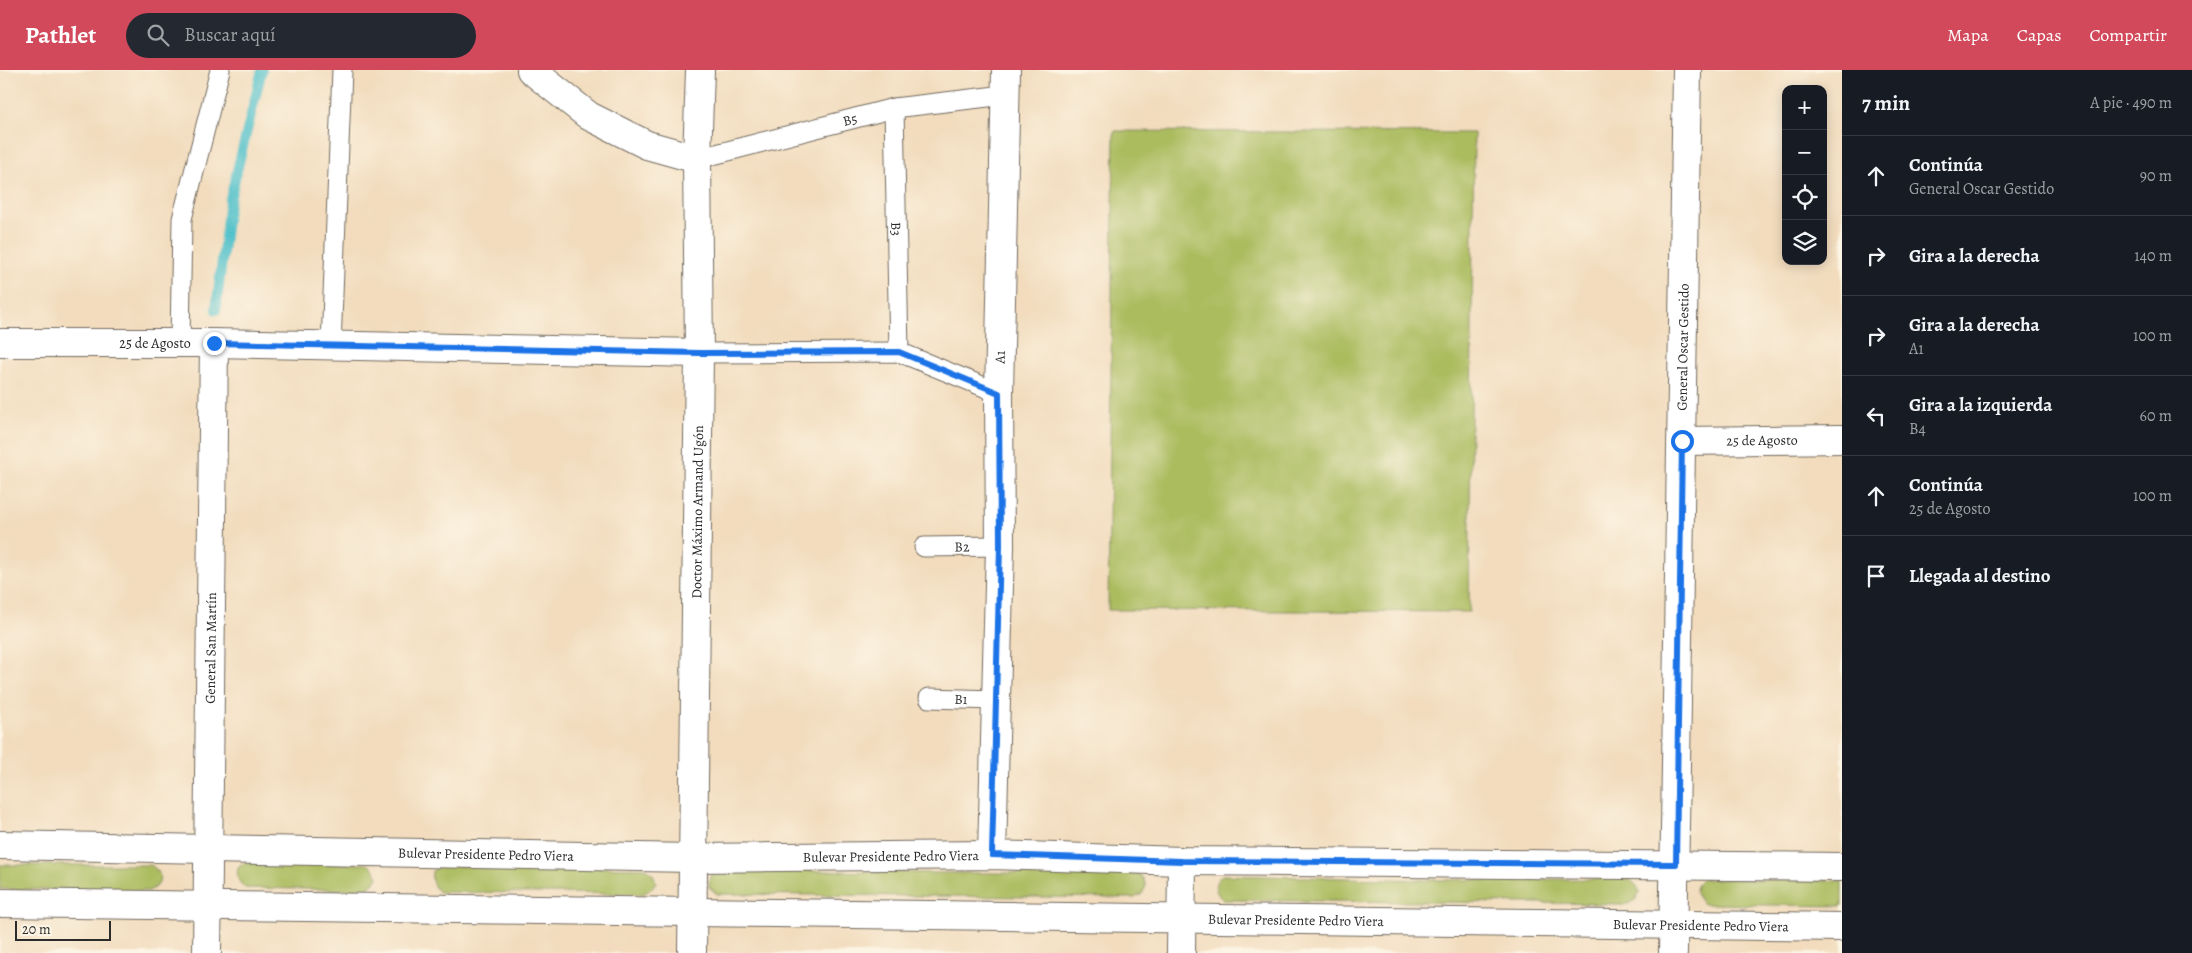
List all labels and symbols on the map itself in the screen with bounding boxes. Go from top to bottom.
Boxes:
street label: B5 [841,108,859,130]
street label: B3 [887,222,906,236]
street label: General Oscar Gestido [1672,283,1693,411]
route end [203,332,226,355]
street label: 25 de Agosto [119,334,191,353]
street label: A1 [990,350,1009,365]
street label: Doctor Máximo Armand Ugón [687,425,708,599]
route start [1671,430,1694,453]
street label: 25 de Agosto [1726,430,1798,450]
street label: B2 [954,537,970,556]
street label: General San Martín [200,592,221,704]
street label: B1 [954,689,968,709]
street label: Bulevar Presidente Pedro Viera [398,843,575,865]
street label: Bulevar Presidente Pedro Viera [803,846,979,866]
street label: Bulevar Presidente Pedro Viera [1208,909,1385,931]
street label: Bulevar Presidente Pedro Viera [1613,915,1789,936]
scale bar [15,918,111,941]

